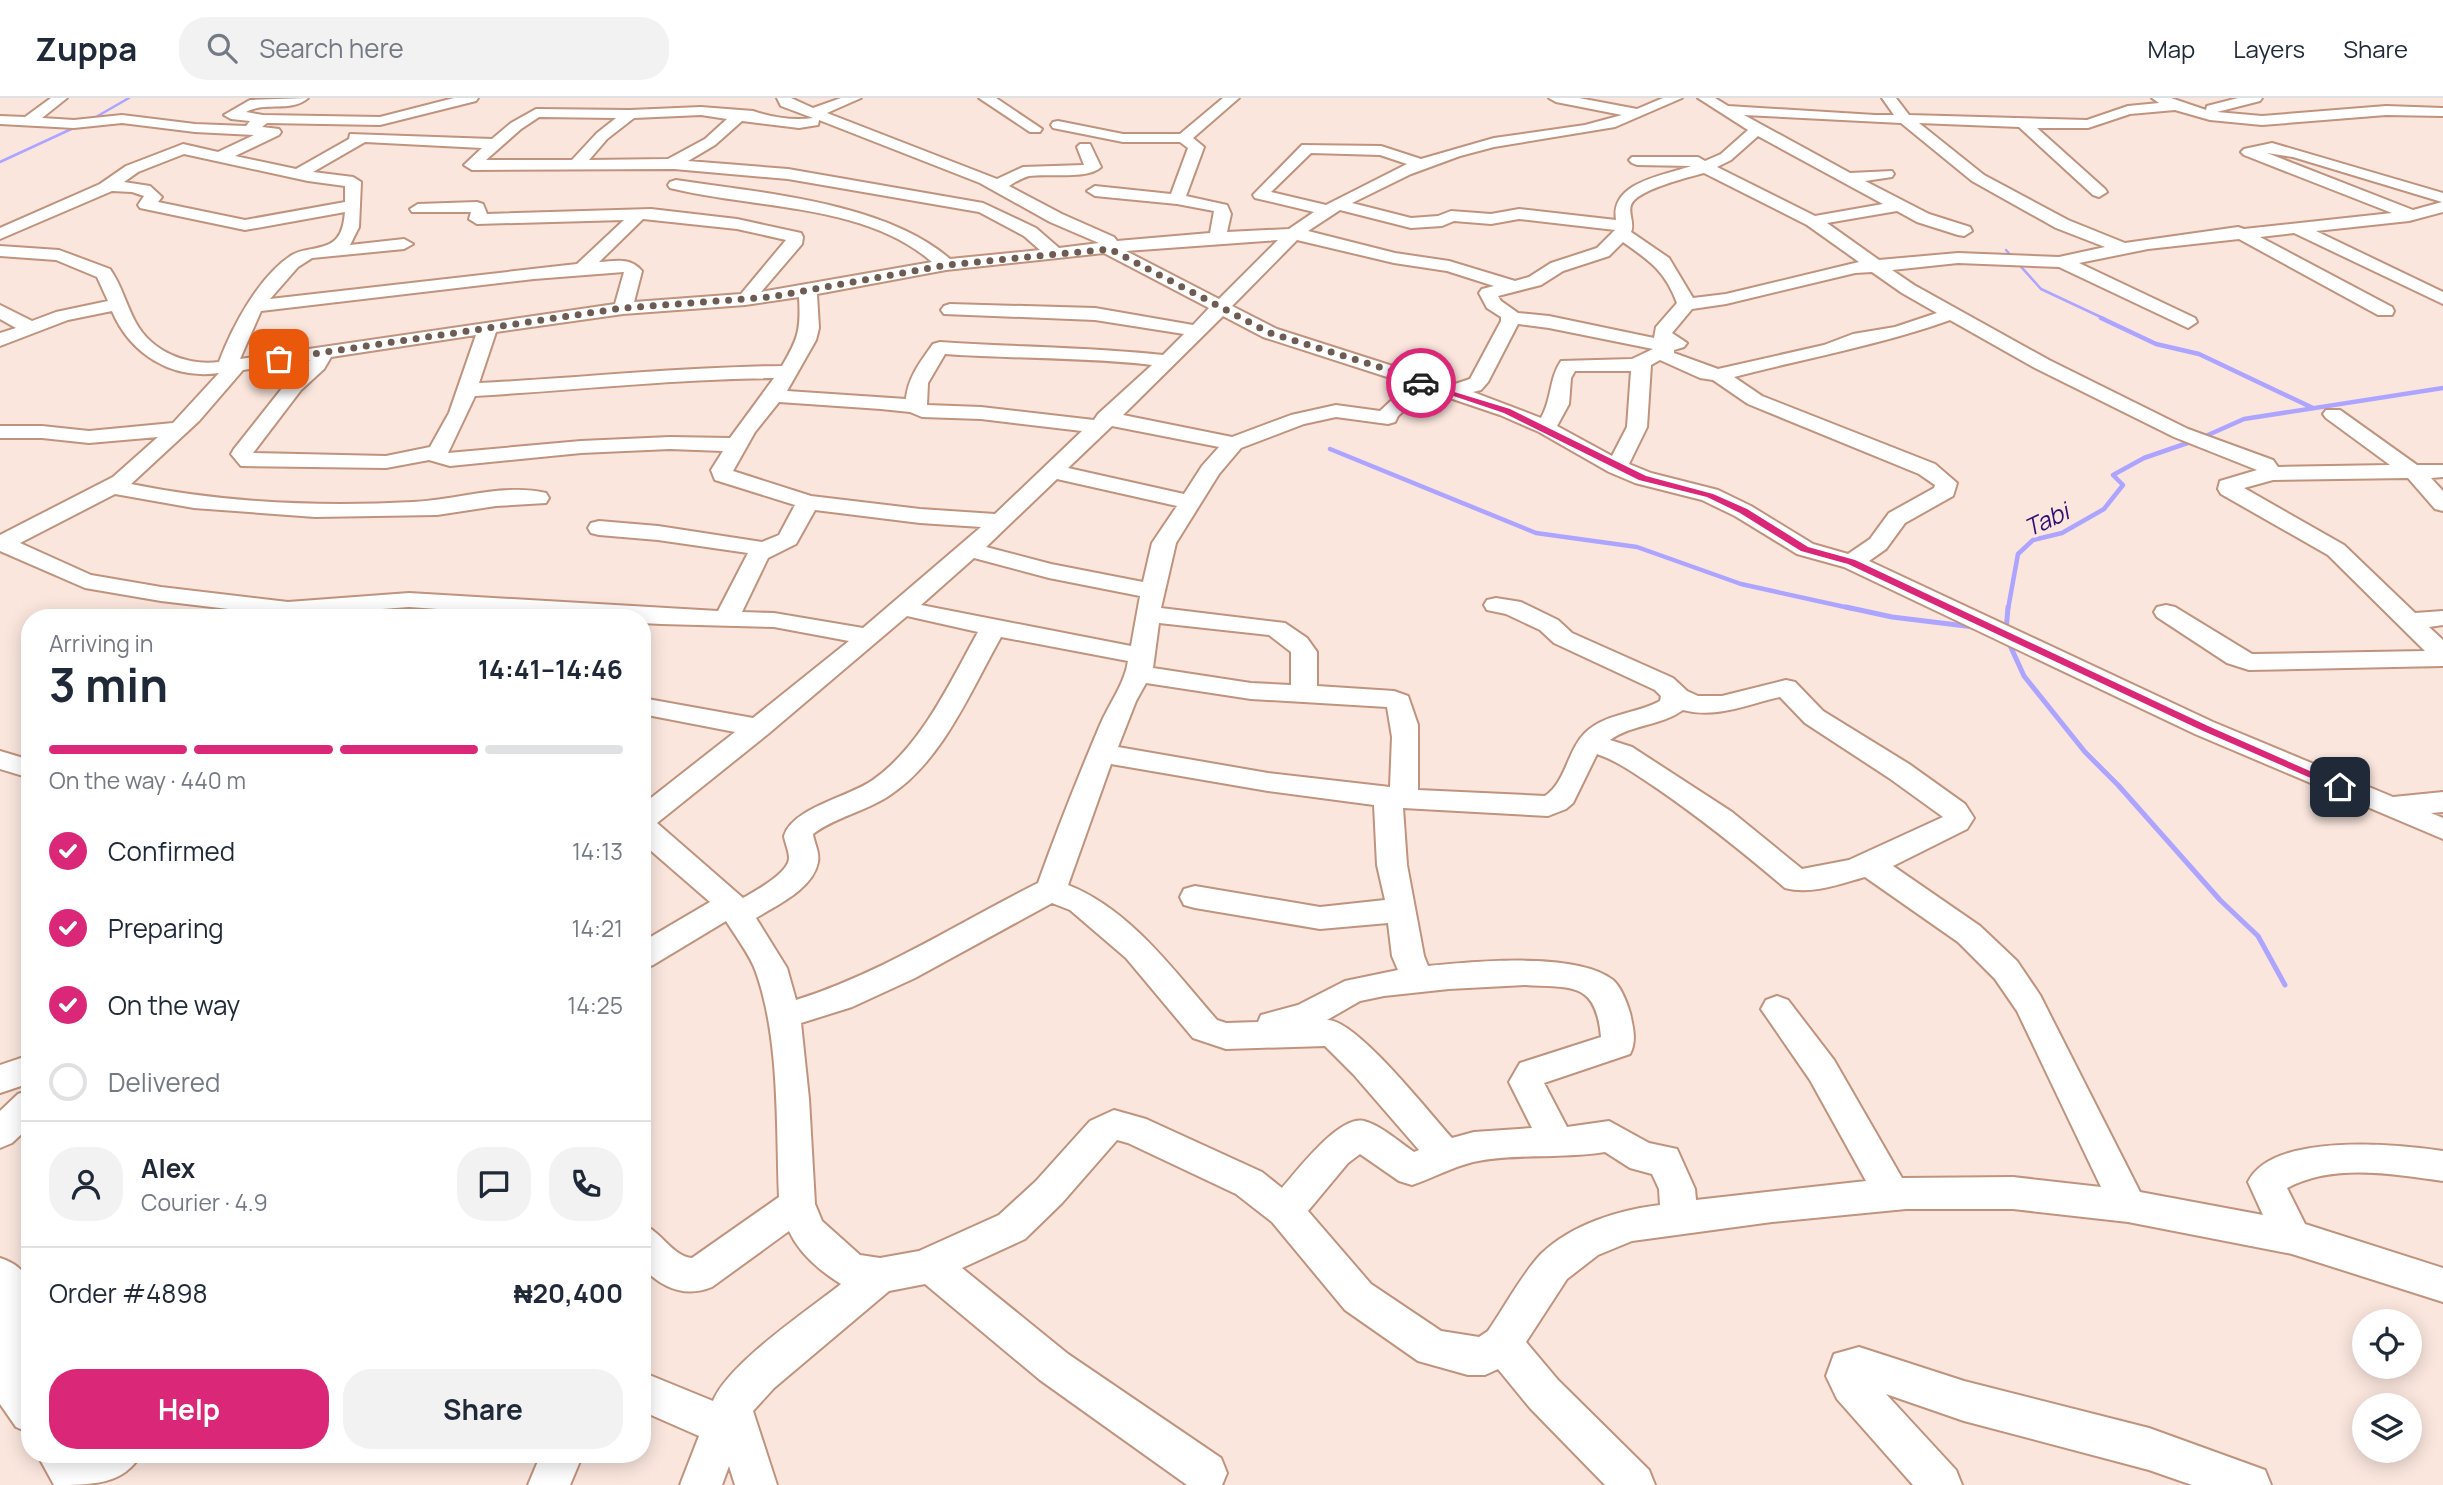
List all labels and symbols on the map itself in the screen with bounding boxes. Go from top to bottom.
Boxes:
pin [249,329,309,389]
courier [1386,348,1456,418]
water label: Tabi [2018,493,2077,544]
pin [2310,757,2370,817]

